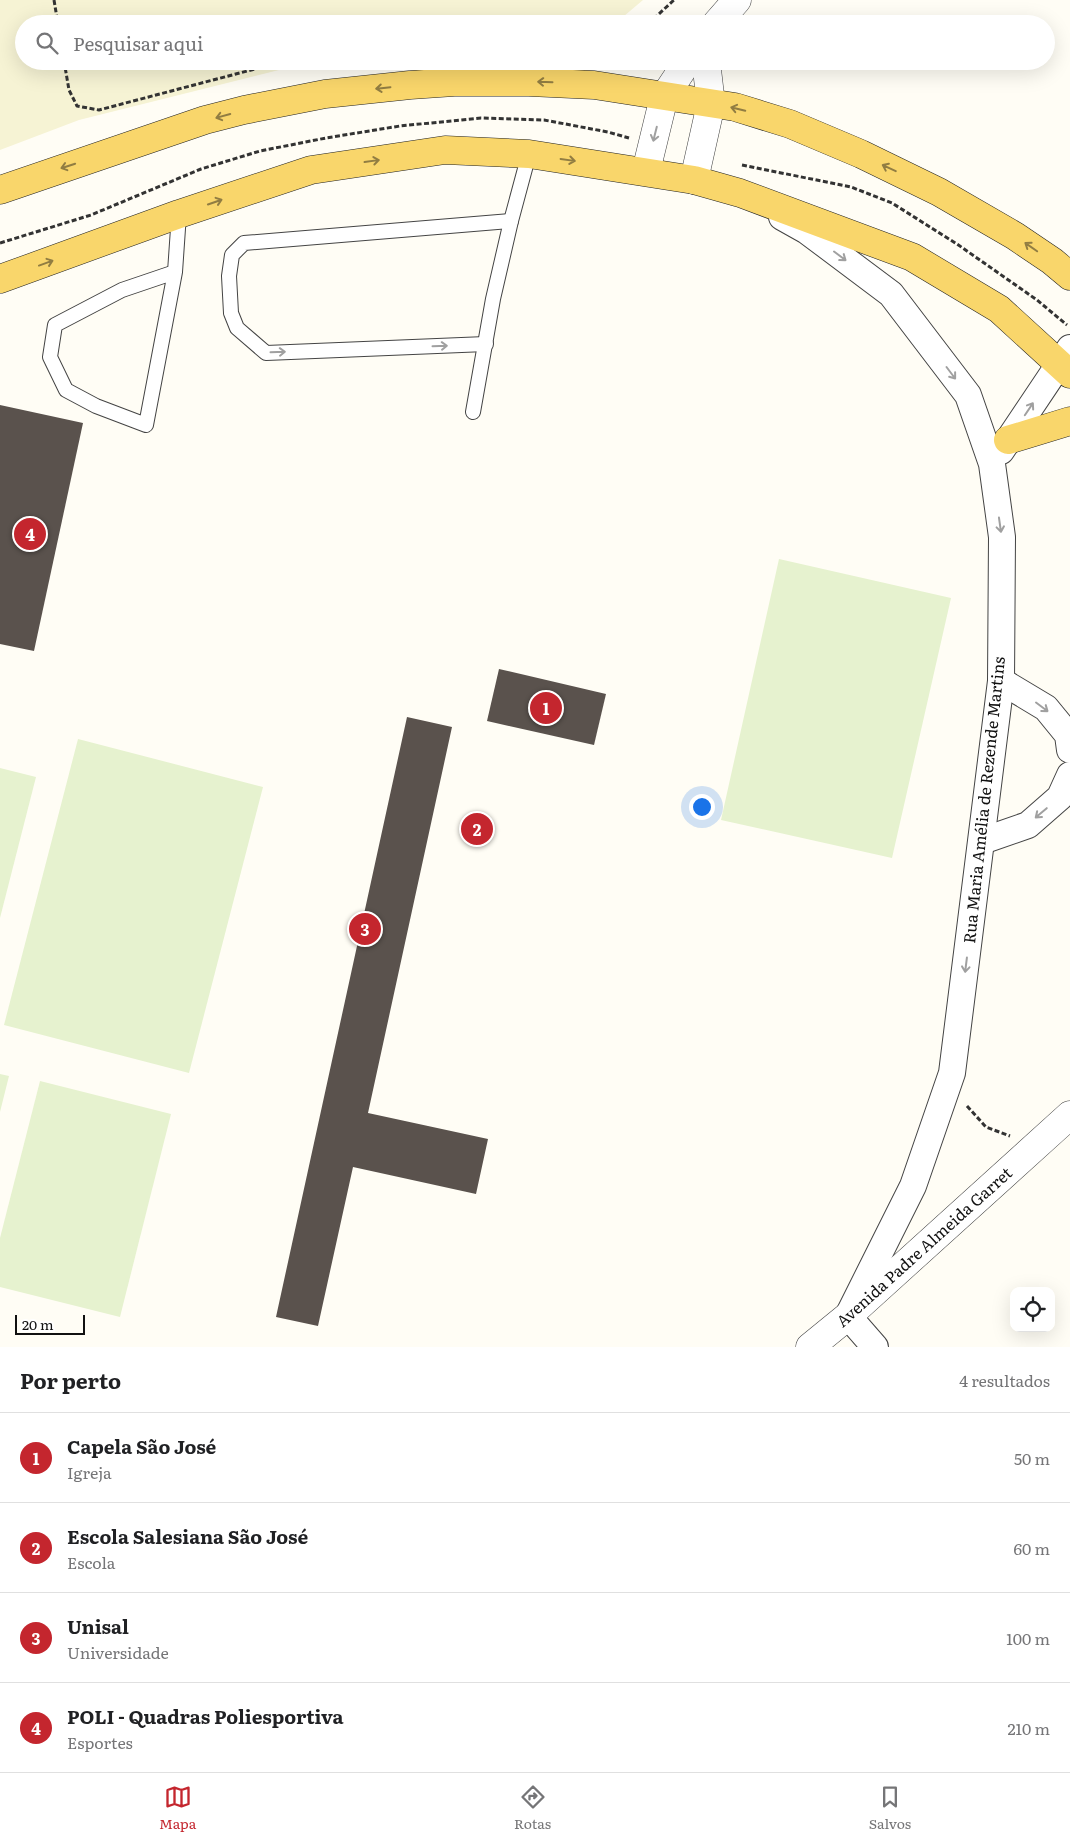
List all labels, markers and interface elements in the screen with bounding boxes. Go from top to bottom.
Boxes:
search box [15,15,1055,70]
icon: search [33,29,61,57]
text: Pesquisar aqui [73,29,203,57]
one-way arrow [537,77,554,87]
one-way arrow [375,83,391,93]
one-way arrow [731,103,747,113]
one-way arrow [215,111,231,121]
one-way arrow [650,125,659,141]
one-way arrow [560,155,576,165]
one-way arrow [364,156,380,166]
one-way arrow [61,161,77,171]
one-way arrow [882,162,897,172]
one-way arrow [207,197,223,206]
one-way arrow [1024,242,1038,252]
one-way arrow [833,251,847,261]
one-way arrow [38,258,53,267]
one-way arrow [432,341,448,350]
one-way arrow [270,348,286,357]
one-way arrow [945,366,956,379]
one-way arrow [1024,402,1034,416]
pin: 4 [14,515,46,553]
one-way arrow [996,517,1006,533]
street label: Rua Maria Amélia de Rezende Martins [956,655,1010,945]
pin: 1 [530,689,562,727]
one-way arrow [1035,701,1048,712]
your location [689,794,715,820]
one-way arrow [1035,808,1048,819]
pin: 2 [461,810,493,848]
pin: 3 [349,910,381,948]
one-way arrow [961,957,971,973]
street label: Avenida Padre Almeida Garret [830,1160,1017,1332]
map controls [1010,1287,1055,1332]
button: locate [1010,1287,1055,1332]
scale bar [15,1312,85,1335]
text: 20 m [22,1314,54,1334]
text: Por perto [20,1364,121,1395]
text: 4 resultados [959,1368,1050,1392]
text: Capela São José [67,1432,216,1460]
text: 1 [33,1446,39,1470]
text: 50 m [1014,1446,1050,1470]
text: Igreja [67,1460,112,1484]
text: Escola Salesiana São José [67,1522,308,1550]
text: 2 [32,1536,40,1560]
text: 60 m [1013,1536,1050,1560]
text: Escola [67,1550,115,1574]
text: Unisal [67,1612,129,1640]
text: 3 [32,1626,40,1650]
text: 100 m [1006,1626,1050,1650]
text: Universidade [67,1640,169,1664]
text: POLI - Quadras Poliesportiva [67,1702,344,1730]
text: 4 [31,1716,41,1740]
text: 210 m [1007,1716,1050,1740]
text: Esportes [67,1730,133,1754]
tab: Mapa [159,1783,196,1833]
tab: Rotas [514,1783,551,1833]
tab: Salvos [869,1783,911,1833]

